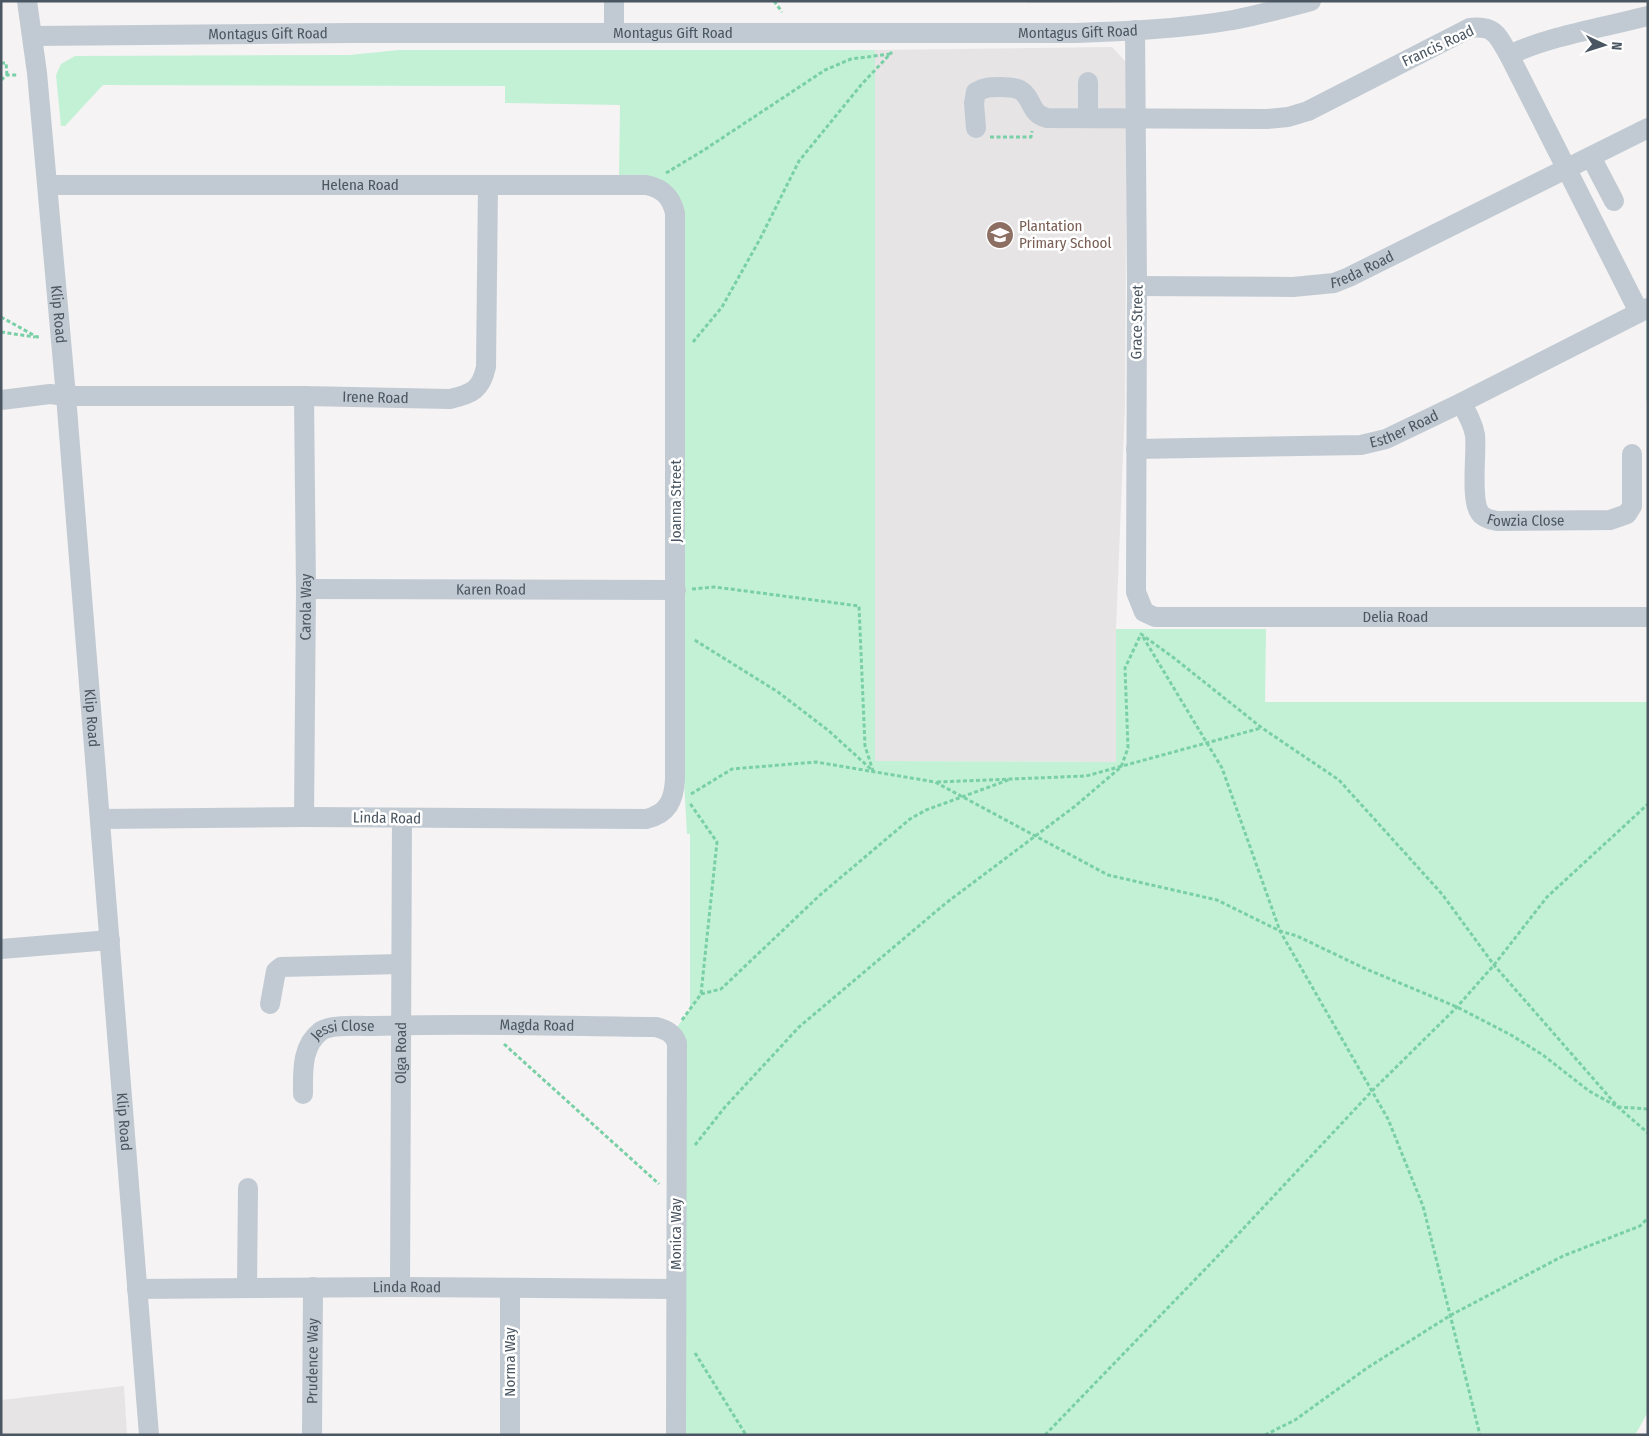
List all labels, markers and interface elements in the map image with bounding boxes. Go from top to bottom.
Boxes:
north arrow [1579,20,1629,70]
street label: Montagus Gift Road [1018,21,1138,42]
street label: Francis Road [1399,22,1477,70]
street label: Montagus Gift Road [208,24,328,43]
street label: Montagus Gift Road [613,24,733,42]
text: N [1608,41,1625,51]
street label: Helena Road [321,176,399,194]
place label: Plantation Primary School [1019,217,1111,252]
school or university icon: Plantation Primary School [985,220,1015,250]
street label: Freda Road [1330,247,1397,292]
street label: Klip Road [47,284,70,344]
street label: Grace Street [1127,284,1147,359]
street label: Irene Road [342,388,409,407]
street label: Esther Road [1368,406,1441,452]
street label: Joanna Street [667,460,685,542]
street label: Fowzia Close [1485,510,1565,530]
street label: Carola Way [297,573,315,641]
street label: Karen Road [456,580,526,599]
street label: Delia Road [1362,608,1428,626]
street label: Klip Road [80,688,103,748]
street label: Linda Road [353,808,421,828]
street label: Magda Road [500,1016,574,1035]
street label: Jessi Close [307,1017,375,1044]
street label: Olga Road [392,1022,410,1084]
street label: Klip Road [113,1092,135,1151]
street label: Monica Way [667,1198,685,1270]
street label: Linda Road [373,1278,441,1296]
street label: Prudence Way [303,1318,322,1404]
street label: Norma Way [501,1327,519,1397]

